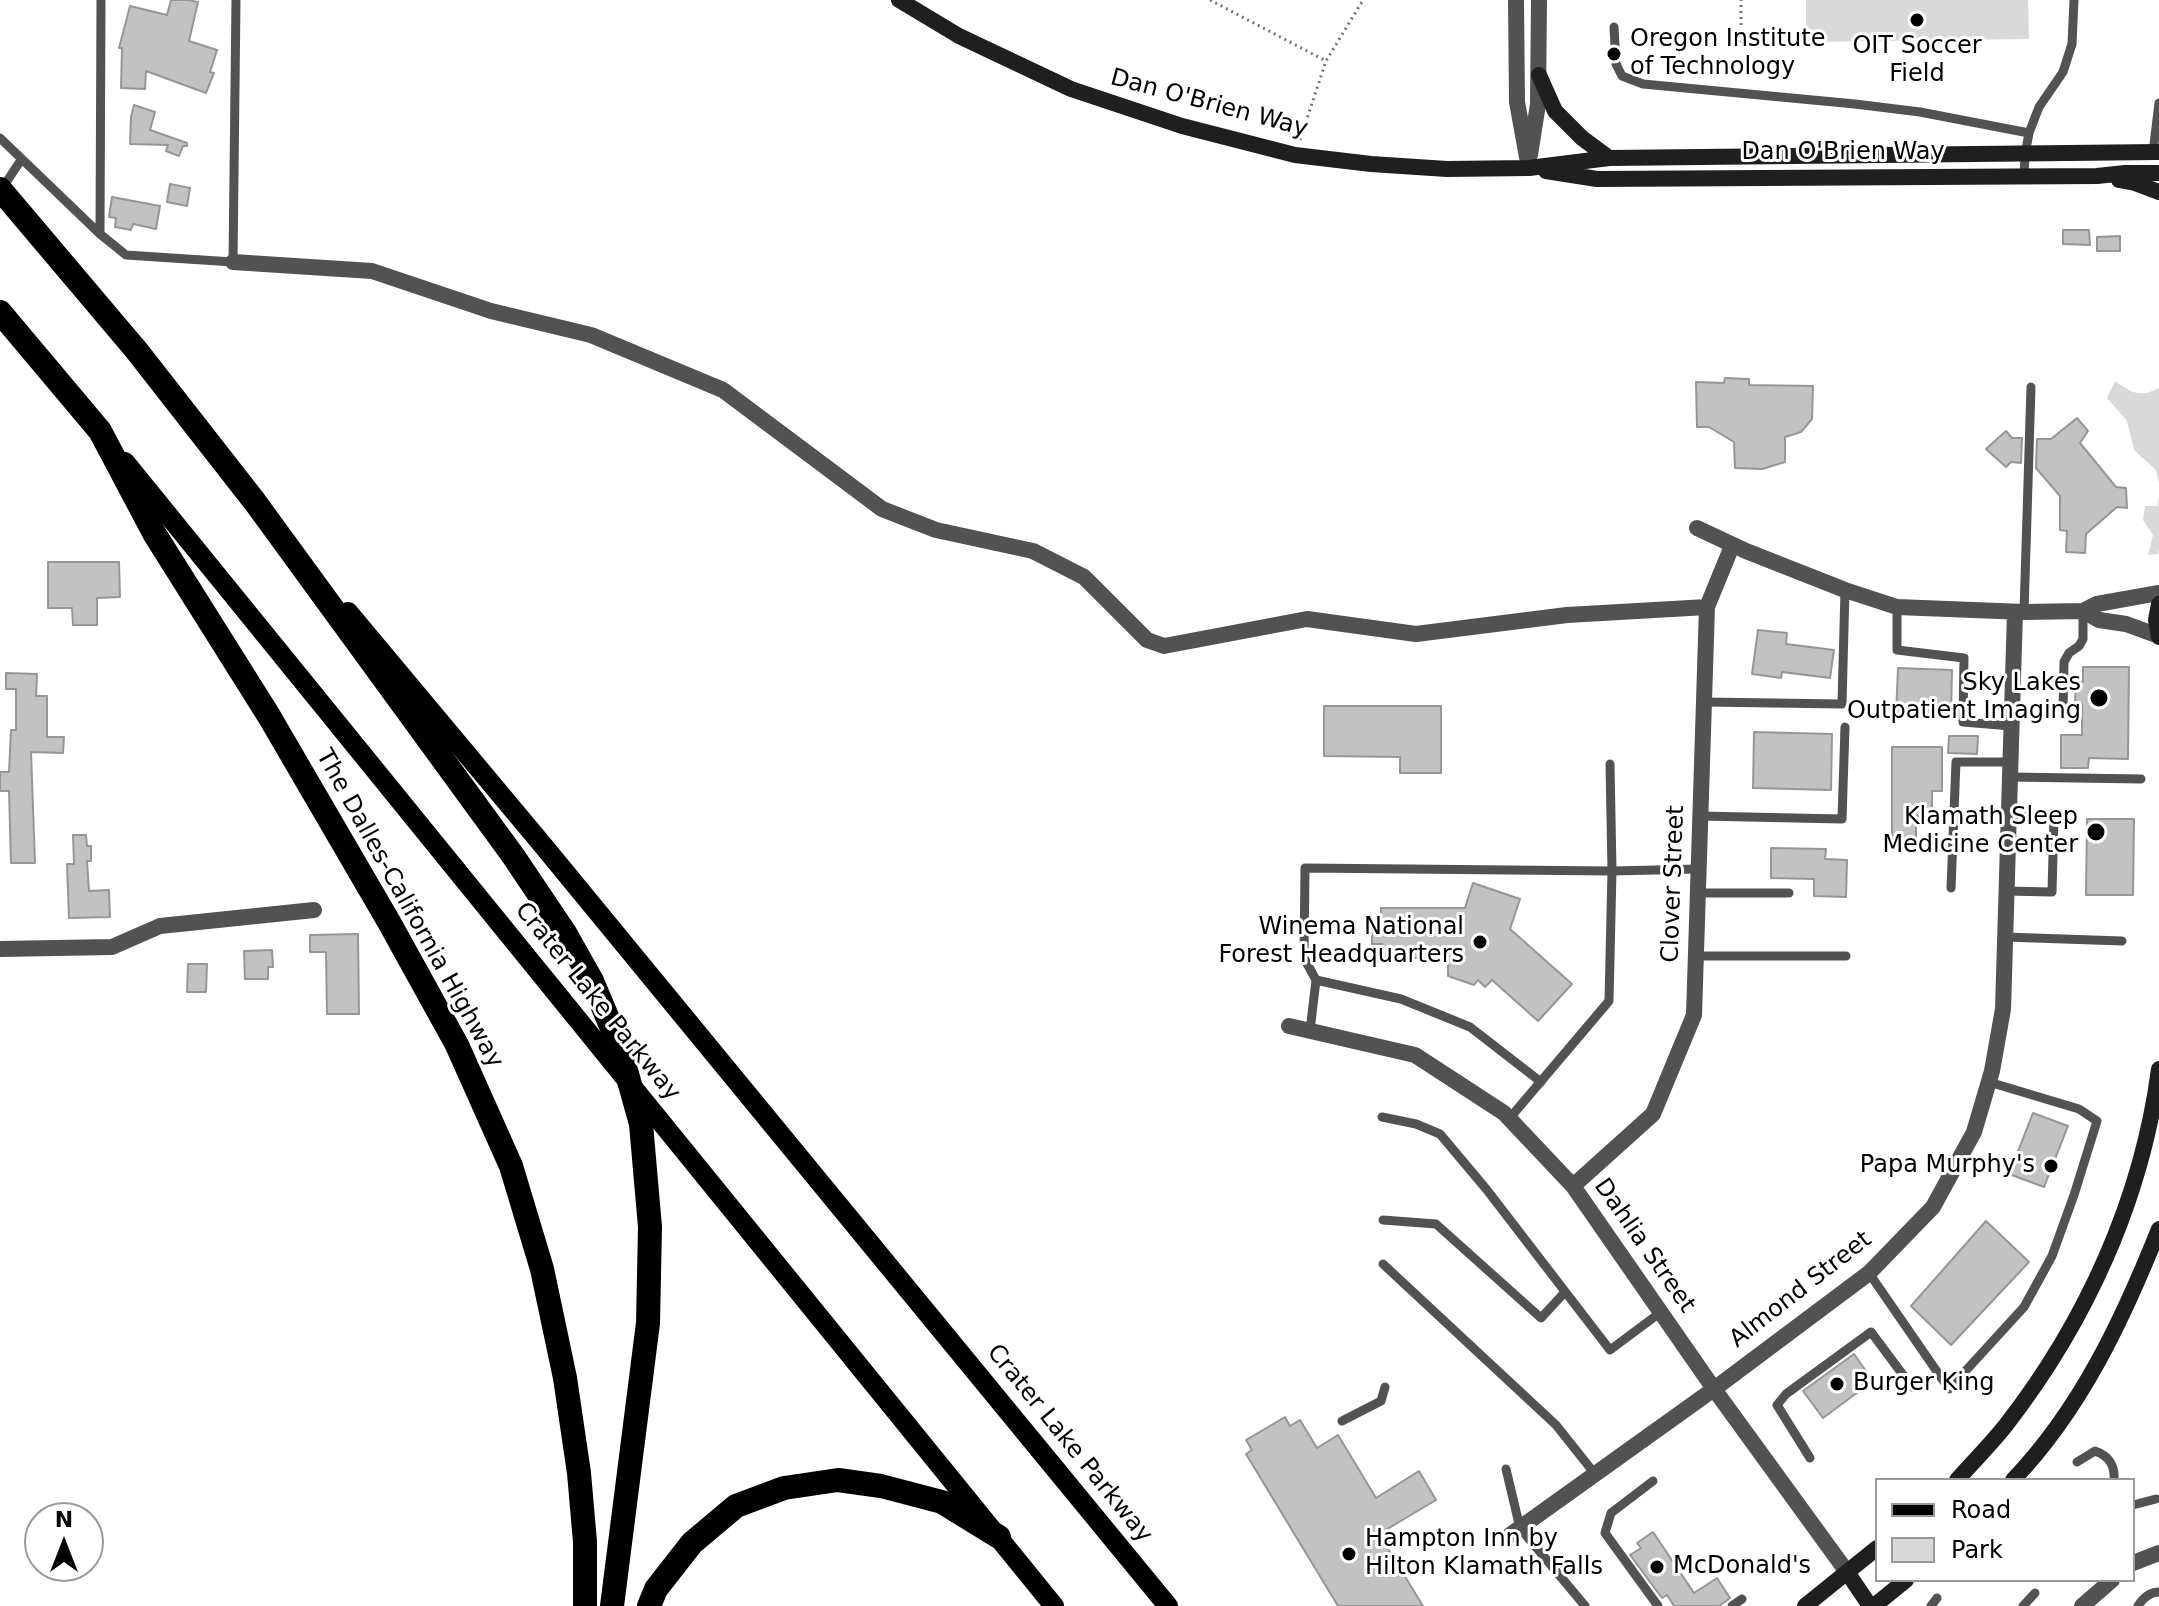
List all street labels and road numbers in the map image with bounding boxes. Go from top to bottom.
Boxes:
street label: Dan O'Brien Way [1107,64,1311,144]
street label: Dan O'Brien Way [1741,139,1945,167]
street label: The Dalles-California Highway [309,745,509,1073]
street label: Clover Street [1657,805,1691,963]
street label: Crater Lake Parkway [508,897,686,1107]
street label: Dahlia Street [1587,1173,1701,1319]
street label: Almond Street [1724,1226,1878,1354]
street label: Crater Lake Parkway [980,1339,1158,1549]

